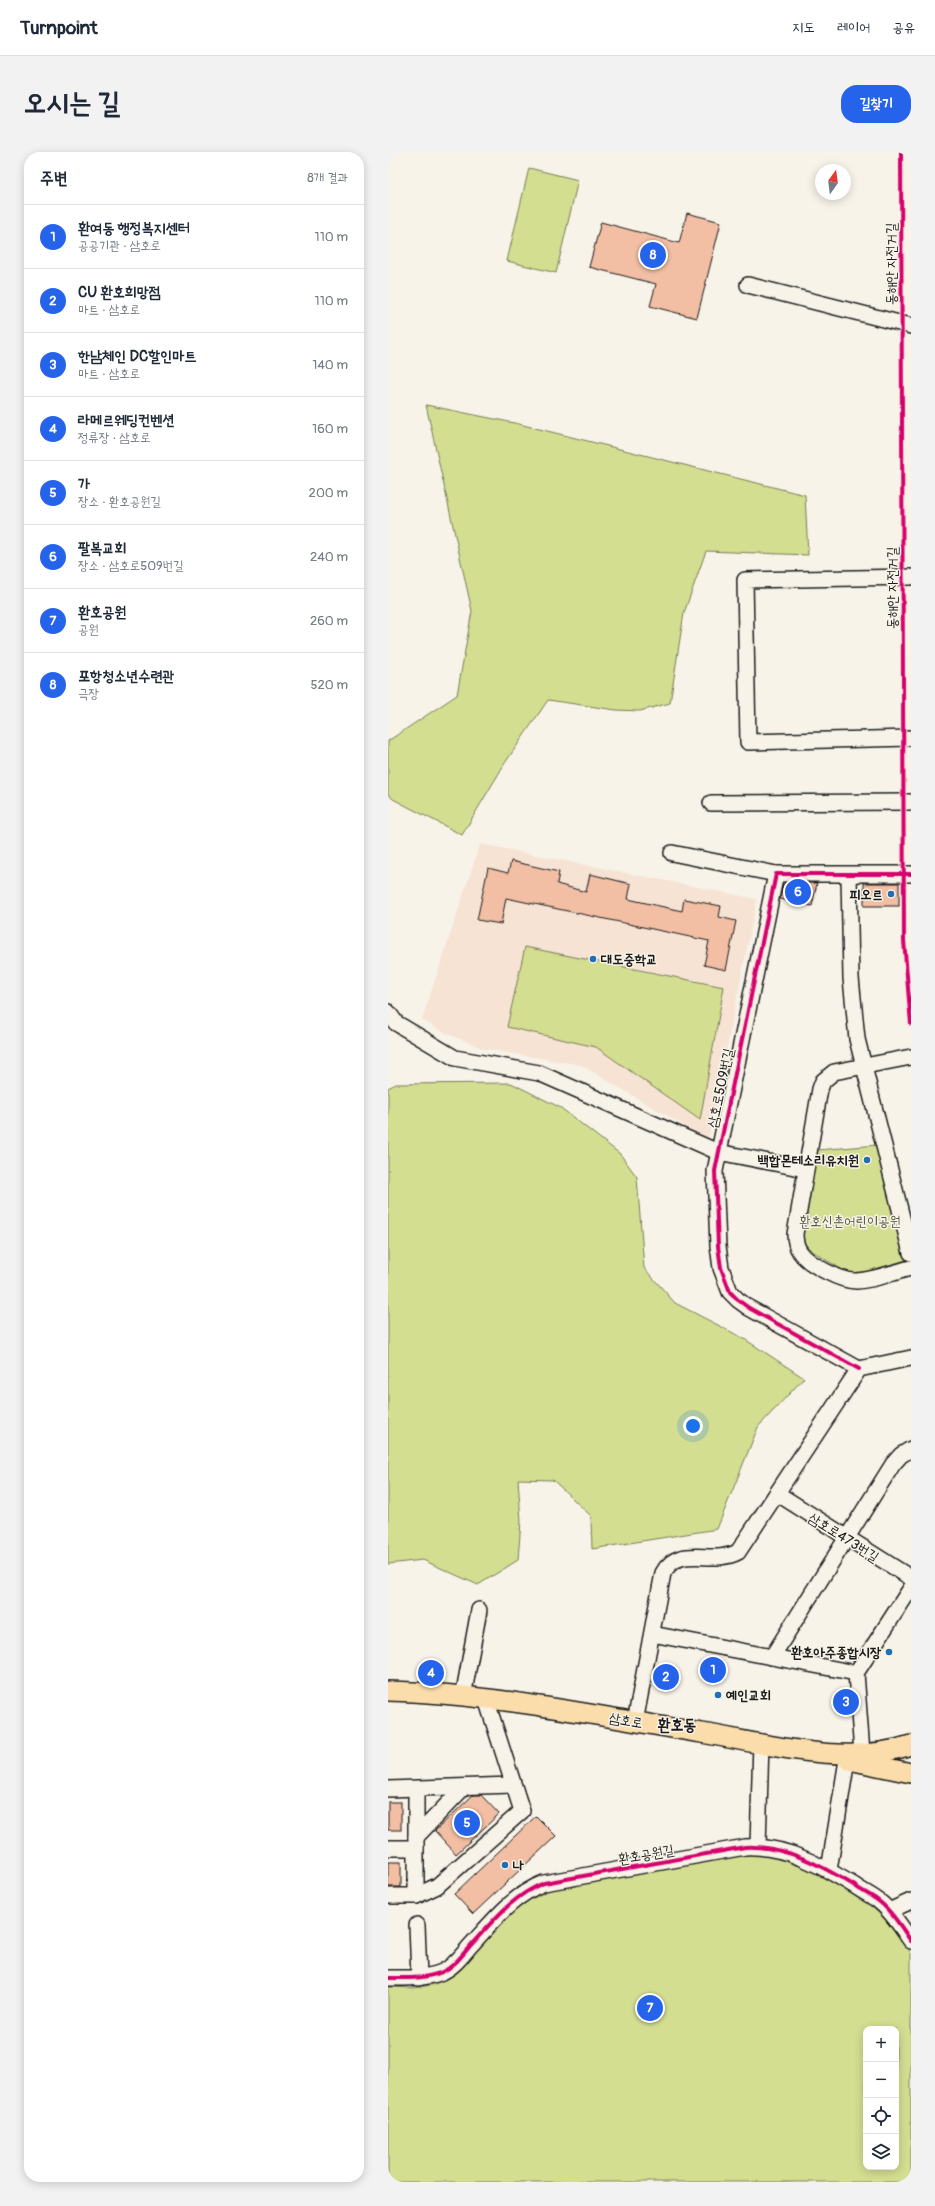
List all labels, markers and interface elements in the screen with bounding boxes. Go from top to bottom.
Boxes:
text: Turnpoint [20,16,98,40]
text: 지도 [792,19,815,36]
text: 레이어 [837,19,870,36]
text: 공유 [892,19,915,36]
button: 길찾기 [841,85,911,123]
text: 오시는 길 [24,86,120,121]
north arrow [815,164,851,200]
text: 주변 [40,168,67,189]
text: 8개 결과 [307,170,348,186]
text: 환여동 행정복지센터 [78,219,190,238]
street label: 동해안 자전거길 [883,222,900,305]
text: 1 [50,229,56,245]
text: 110 m [315,229,348,245]
text: 공공기관 · 삼호로 [78,238,161,254]
pin: 8 [640,240,666,270]
text: CU 환호희망점 [78,283,161,302]
text: 2 [49,293,57,309]
text: 110 m [315,293,348,309]
text: 마트 · 삼호로 [78,302,140,318]
text: 한남체인 DC할인마트 [78,347,196,366]
text: 3 [49,357,57,373]
text: 140 m [312,357,348,373]
text: 마트 · 삼호로 [78,366,140,382]
text: 라메르웨딩컨벤션 [78,411,175,430]
text: 4 [49,421,57,437]
text: 160 m [312,421,348,437]
text: 정류장 · 삼호로 [78,430,151,446]
text: 가 [78,475,90,494]
text: 5 [49,485,57,501]
text: 200 m [309,485,348,501]
text: 장소 · 환호공원길 [78,494,161,510]
text: 팔복교회 [78,539,126,558]
street label: 동해안 자전거길 [884,546,901,629]
text: 6 [49,549,57,565]
text: 240 m [310,549,348,565]
text: 장소 · 삼호로509번길 [78,558,184,574]
text: 환호공원 [78,603,126,622]
text: 7 [50,613,56,629]
text: 260 m [310,613,348,629]
text: 공원 [78,622,99,638]
text: 포항청소년수련관 [78,667,175,686]
text: 8 [50,677,56,693]
text: 520 m [310,677,348,693]
text: 극장 [78,686,99,702]
pin: 6 [785,877,811,907]
place label: 피오르 [849,886,883,903]
marker: 피오르 [886,889,896,899]
place label: 대도중학교 [600,951,657,968]
marker: 대도중학교 [588,954,598,964]
street label: 삼호로509번길 [704,1046,737,1129]
place label: 백합몬테소리유치원 [758,1152,859,1169]
marker: 백합몬테소리유치원 [862,1155,872,1165]
park label: 환호신촌어린이공원 [799,1213,901,1230]
your location [683,1416,703,1436]
street label: 삼호로473번길 [805,1509,883,1566]
place label: 환호아주종합시장 [791,1644,882,1661]
marker: 환호아주종합시장 [884,1647,894,1657]
pin: 1 [700,1655,726,1685]
pin: 4 [418,1658,444,1688]
pin: 2 [653,1662,679,1692]
place label: 예인교회 [726,1687,771,1704]
pin: 3 [833,1687,859,1717]
marker: 예인교회 [713,1690,723,1700]
street label: 삼호로 [608,1709,644,1732]
district label: 환호동 [658,1715,696,1735]
pin: 5 [454,1808,480,1838]
street label: 환호공원길 [617,1841,676,1868]
place label: 나 [513,1857,524,1874]
marker: 나 [500,1860,510,1870]
pin: 7 [637,1993,663,2023]
map controls [863,2026,899,2170]
button: + [863,2026,899,2062]
button: − [863,2062,899,2098]
button: locate [863,2098,899,2134]
button: layers [863,2134,899,2170]

